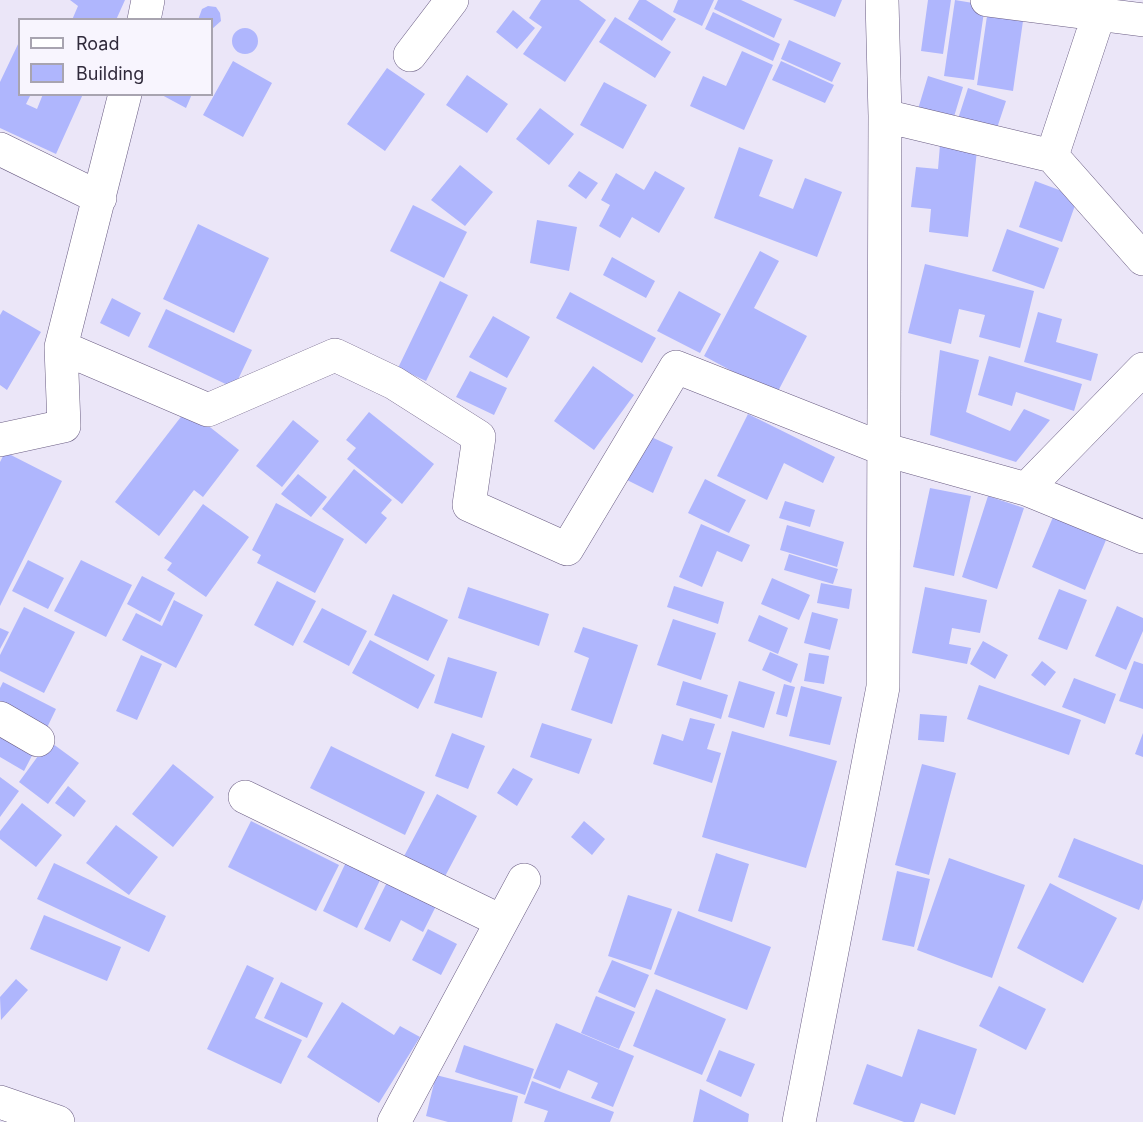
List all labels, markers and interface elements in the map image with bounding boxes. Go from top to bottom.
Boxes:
legend [18,18,213,96]
text: Road [76,33,119,54]
text: Building [76,63,144,84]

